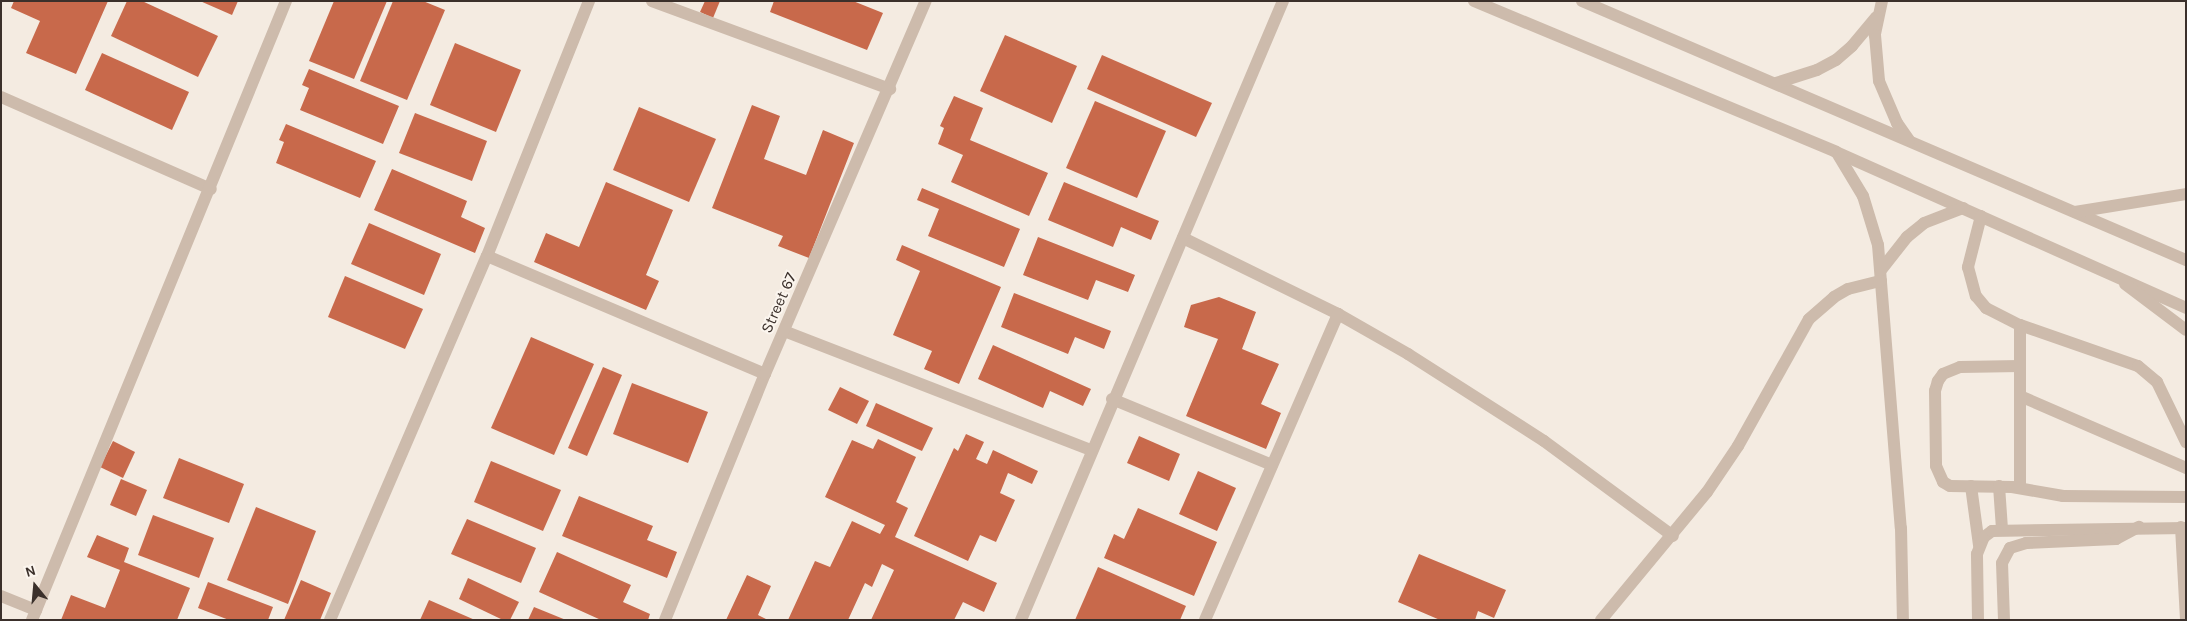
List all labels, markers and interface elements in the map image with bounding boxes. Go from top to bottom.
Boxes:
street label: Street 67 [757,270,801,336]
north arrow [10,561,60,611]
text: N [23,562,38,581]

